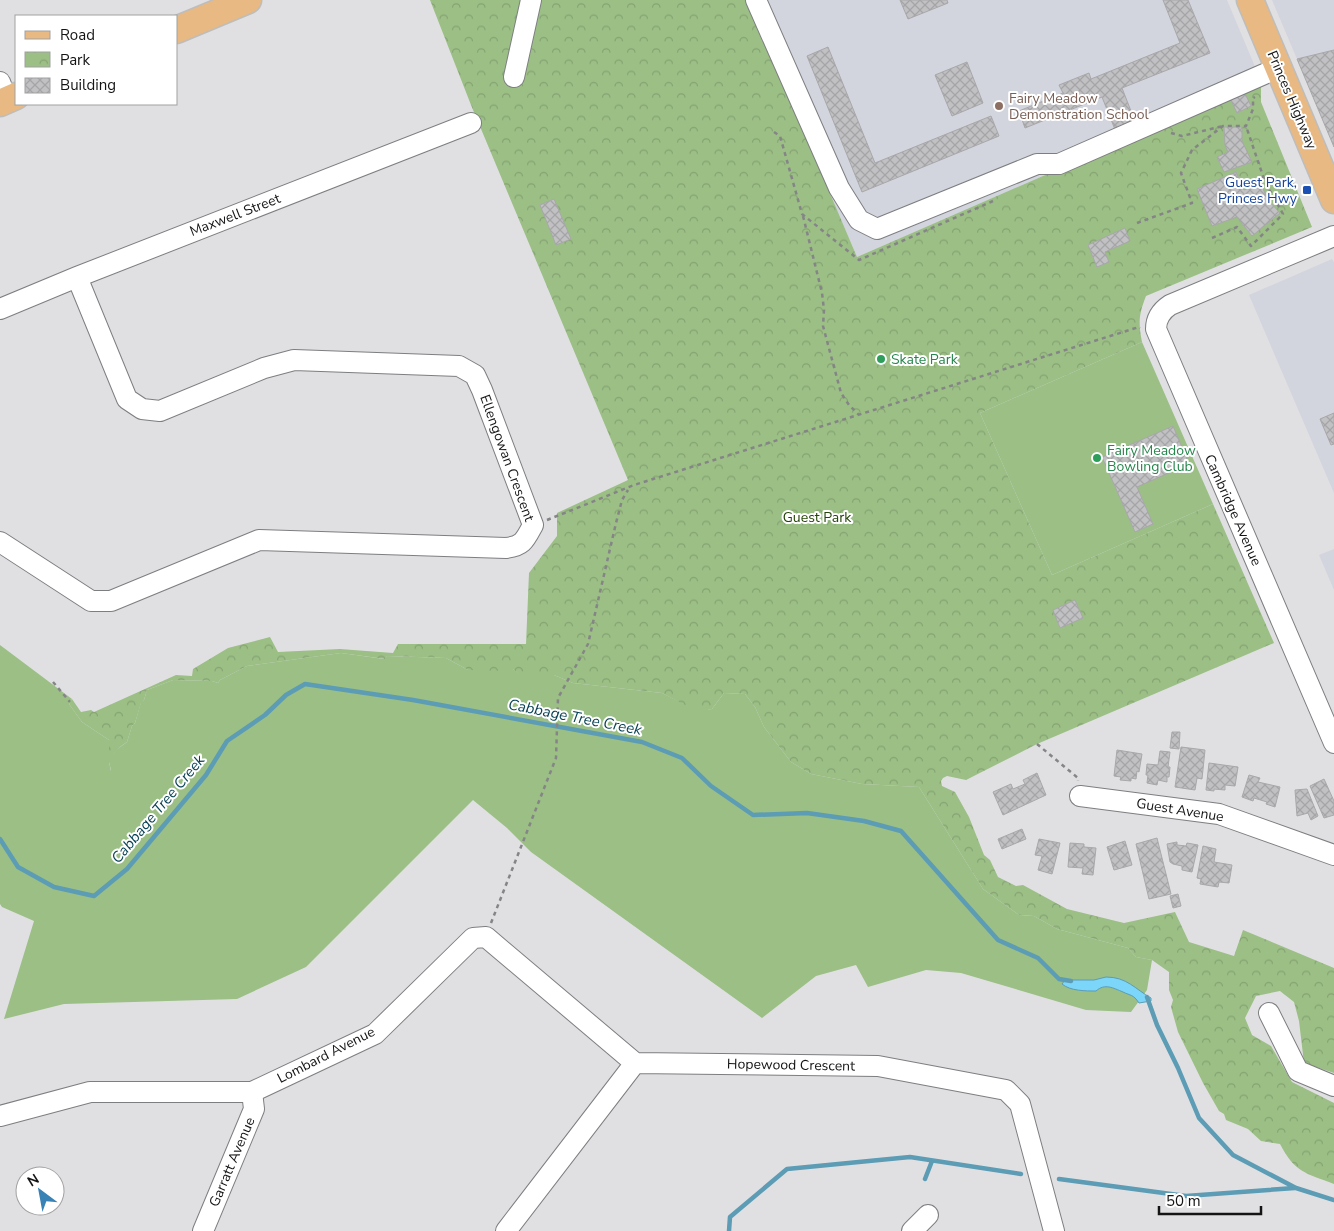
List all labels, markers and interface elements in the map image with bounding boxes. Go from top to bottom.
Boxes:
legend [15,15,178,105]
text: Road [60,25,95,45]
street label: Princes Highway [1263,48,1322,153]
text: Park [60,50,90,70]
text: Building [60,75,116,95]
place label: Fairy Meadow Demonstration School [1009,89,1150,124]
marker: Fairy Meadow Demonstration School [993,100,1005,112]
place label: Guest Park, Princes Hwy [1218,173,1298,208]
marker: Guest Park, Princes Hwy [1301,184,1313,196]
street label: Maxwell Street [187,189,283,241]
place label: Skate Park [891,350,959,369]
marker: Skate Park [875,353,887,365]
street label: Ellengowan Crescent [475,392,539,524]
place label: Fairy Meadow Bowling Club [1107,441,1196,476]
street label: Cambridge Avenue [1200,451,1266,569]
marker: Fairy Meadow Bowling Club [1091,452,1103,464]
park label: Guest Park [783,508,852,527]
water label: Cabbage Tree Creek [507,694,644,740]
water label: Cabbage Tree Creek [107,750,210,867]
street label: Guest Avenue [1135,794,1225,826]
street label: Lombard Avenue [274,1022,378,1088]
street label: Hopewood Crescent [727,1054,855,1076]
street label: Garratt Avenue [205,1114,259,1210]
north arrow [15,1166,65,1216]
text: N [24,1170,43,1191]
scale bar [1159,1184,1262,1216]
text: 50 m [1166,1191,1201,1211]

